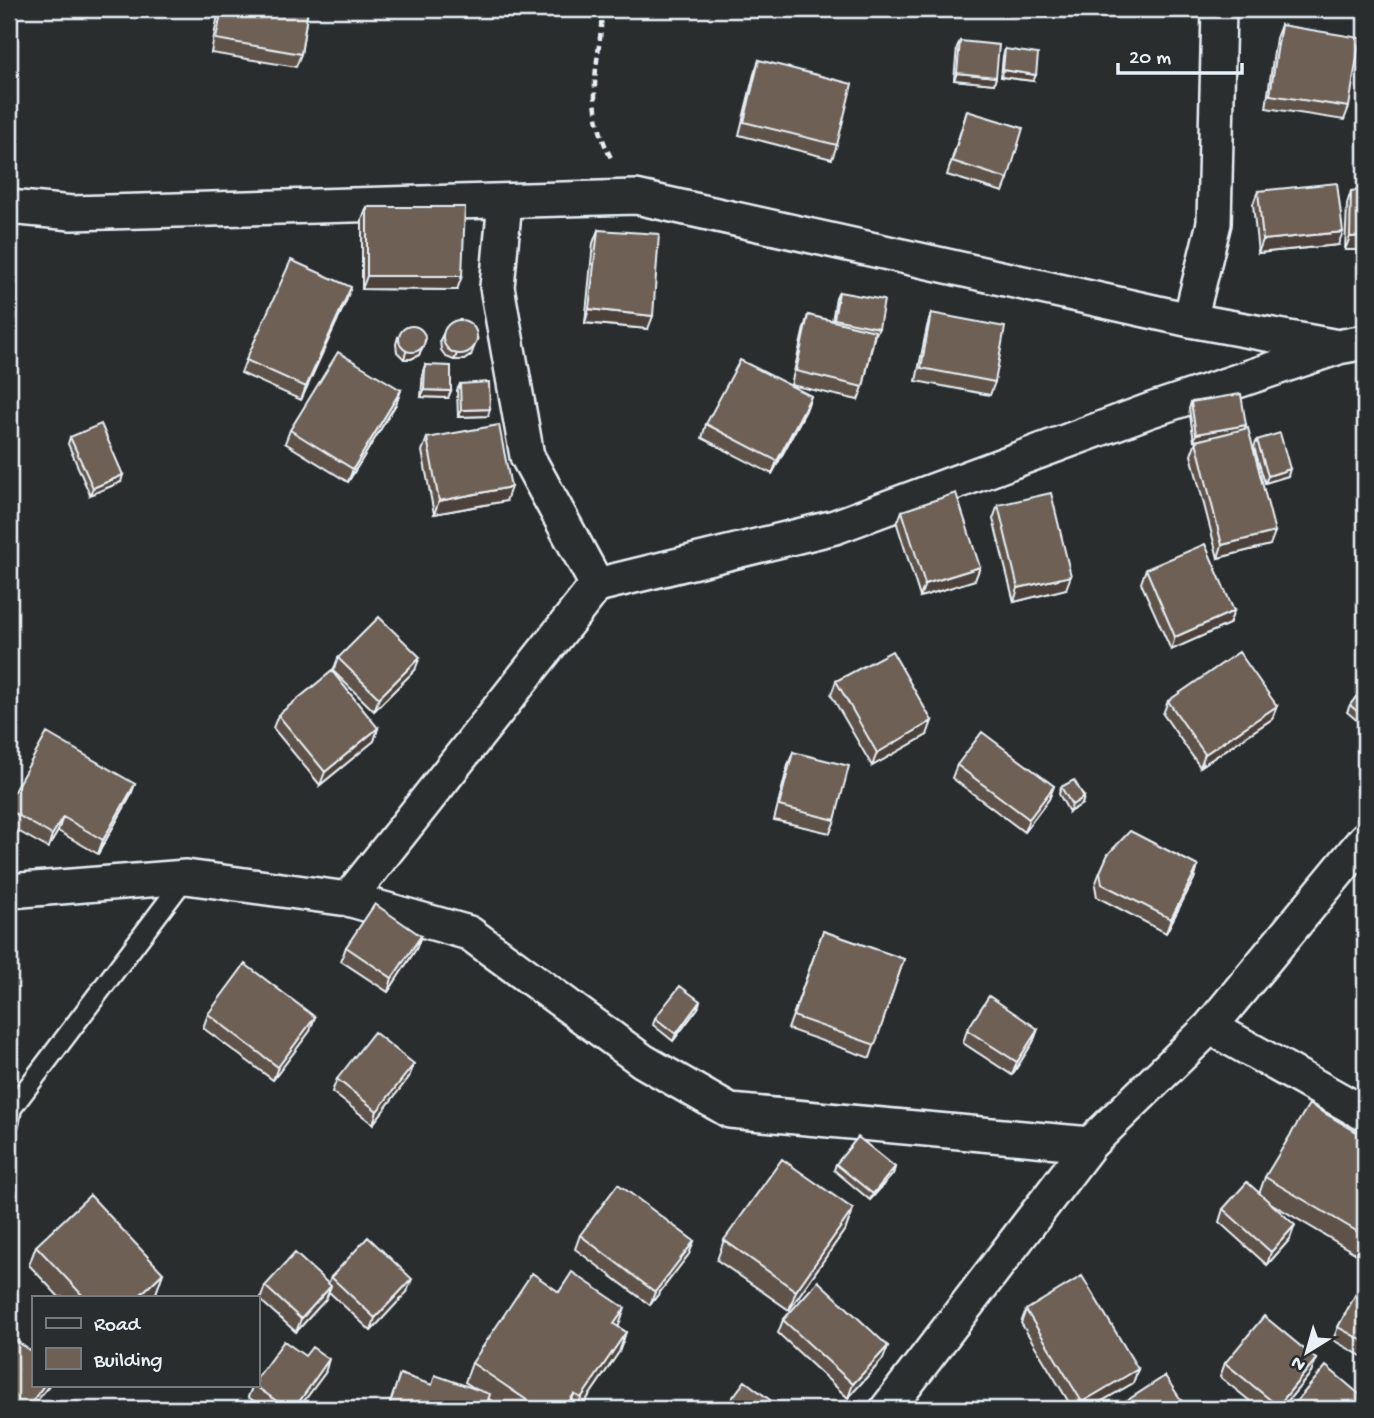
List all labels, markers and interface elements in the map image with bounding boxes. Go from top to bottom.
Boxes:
scale bar [1118,32,1243,76]
text: 20 m [1129,47,1171,72]
legend [32,1296,259,1386]
text: Road [94,1314,142,1339]
north arrow [1272,1316,1342,1386]
text: Building [93,1350,163,1375]
text: N [1287,1350,1311,1376]

